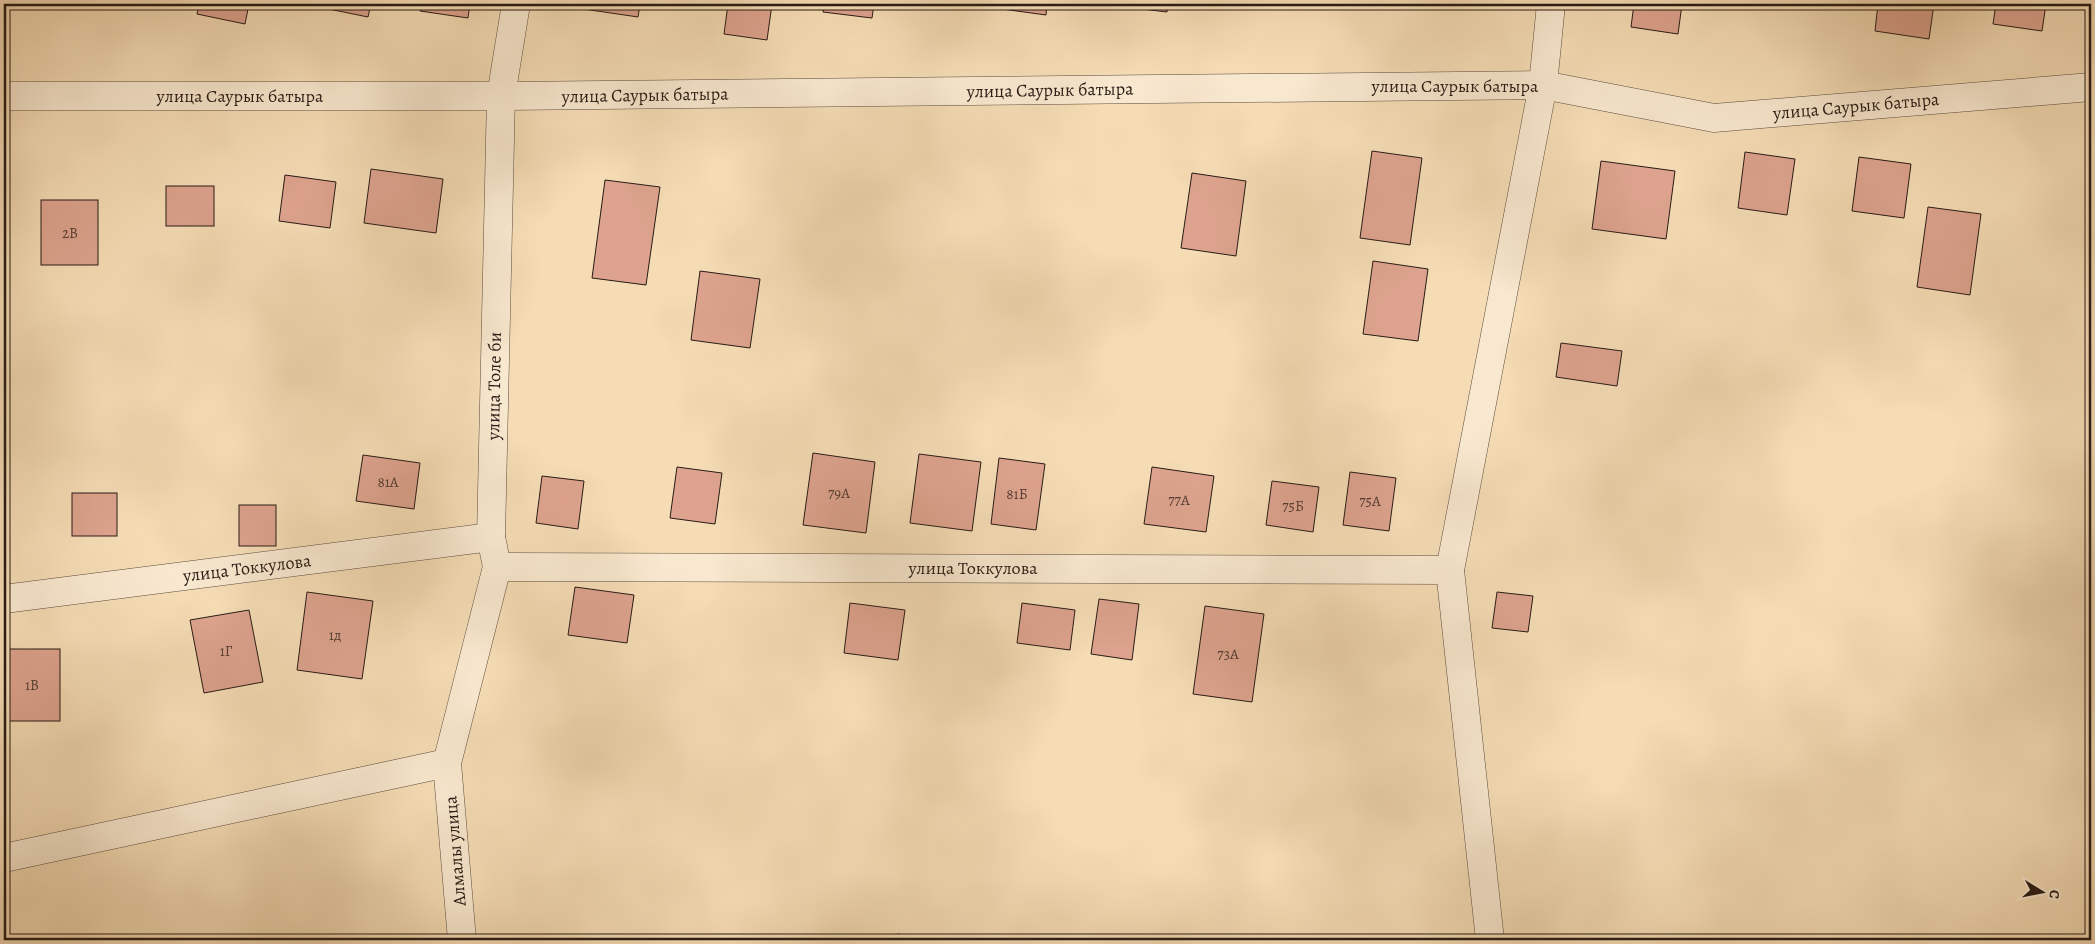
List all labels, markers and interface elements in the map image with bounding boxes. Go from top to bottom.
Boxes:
street label: улица Саурык батыра [1371,74,1539,98]
street label: улица Саурык батыра [965,77,1134,103]
street label: улица Саурык батыра [560,82,729,108]
street label: улица Саурык батыра [156,84,324,108]
street label: улица Саурык батыра [1771,87,1941,125]
house number: 2В [62,223,78,243]
street label: улица Толе би [481,332,507,441]
house number: 81А [377,472,399,492]
house number: 79А [828,483,850,503]
house number: 81Б [1006,484,1028,504]
house number: 77А [1168,490,1190,510]
house number: 75А [1359,491,1381,511]
house number: 75Б [1282,496,1304,516]
street label: улица Токкулова [180,548,313,588]
street label: улица Токкулова [907,556,1038,580]
house number: 1д [329,625,341,645]
house number: 1Г [220,641,233,661]
house number: 73А [1217,644,1239,664]
house number: 1В [25,675,39,695]
street label: Алмалы улица [438,794,472,908]
north arrow [2018,866,2068,916]
text: С [2044,888,2064,900]

